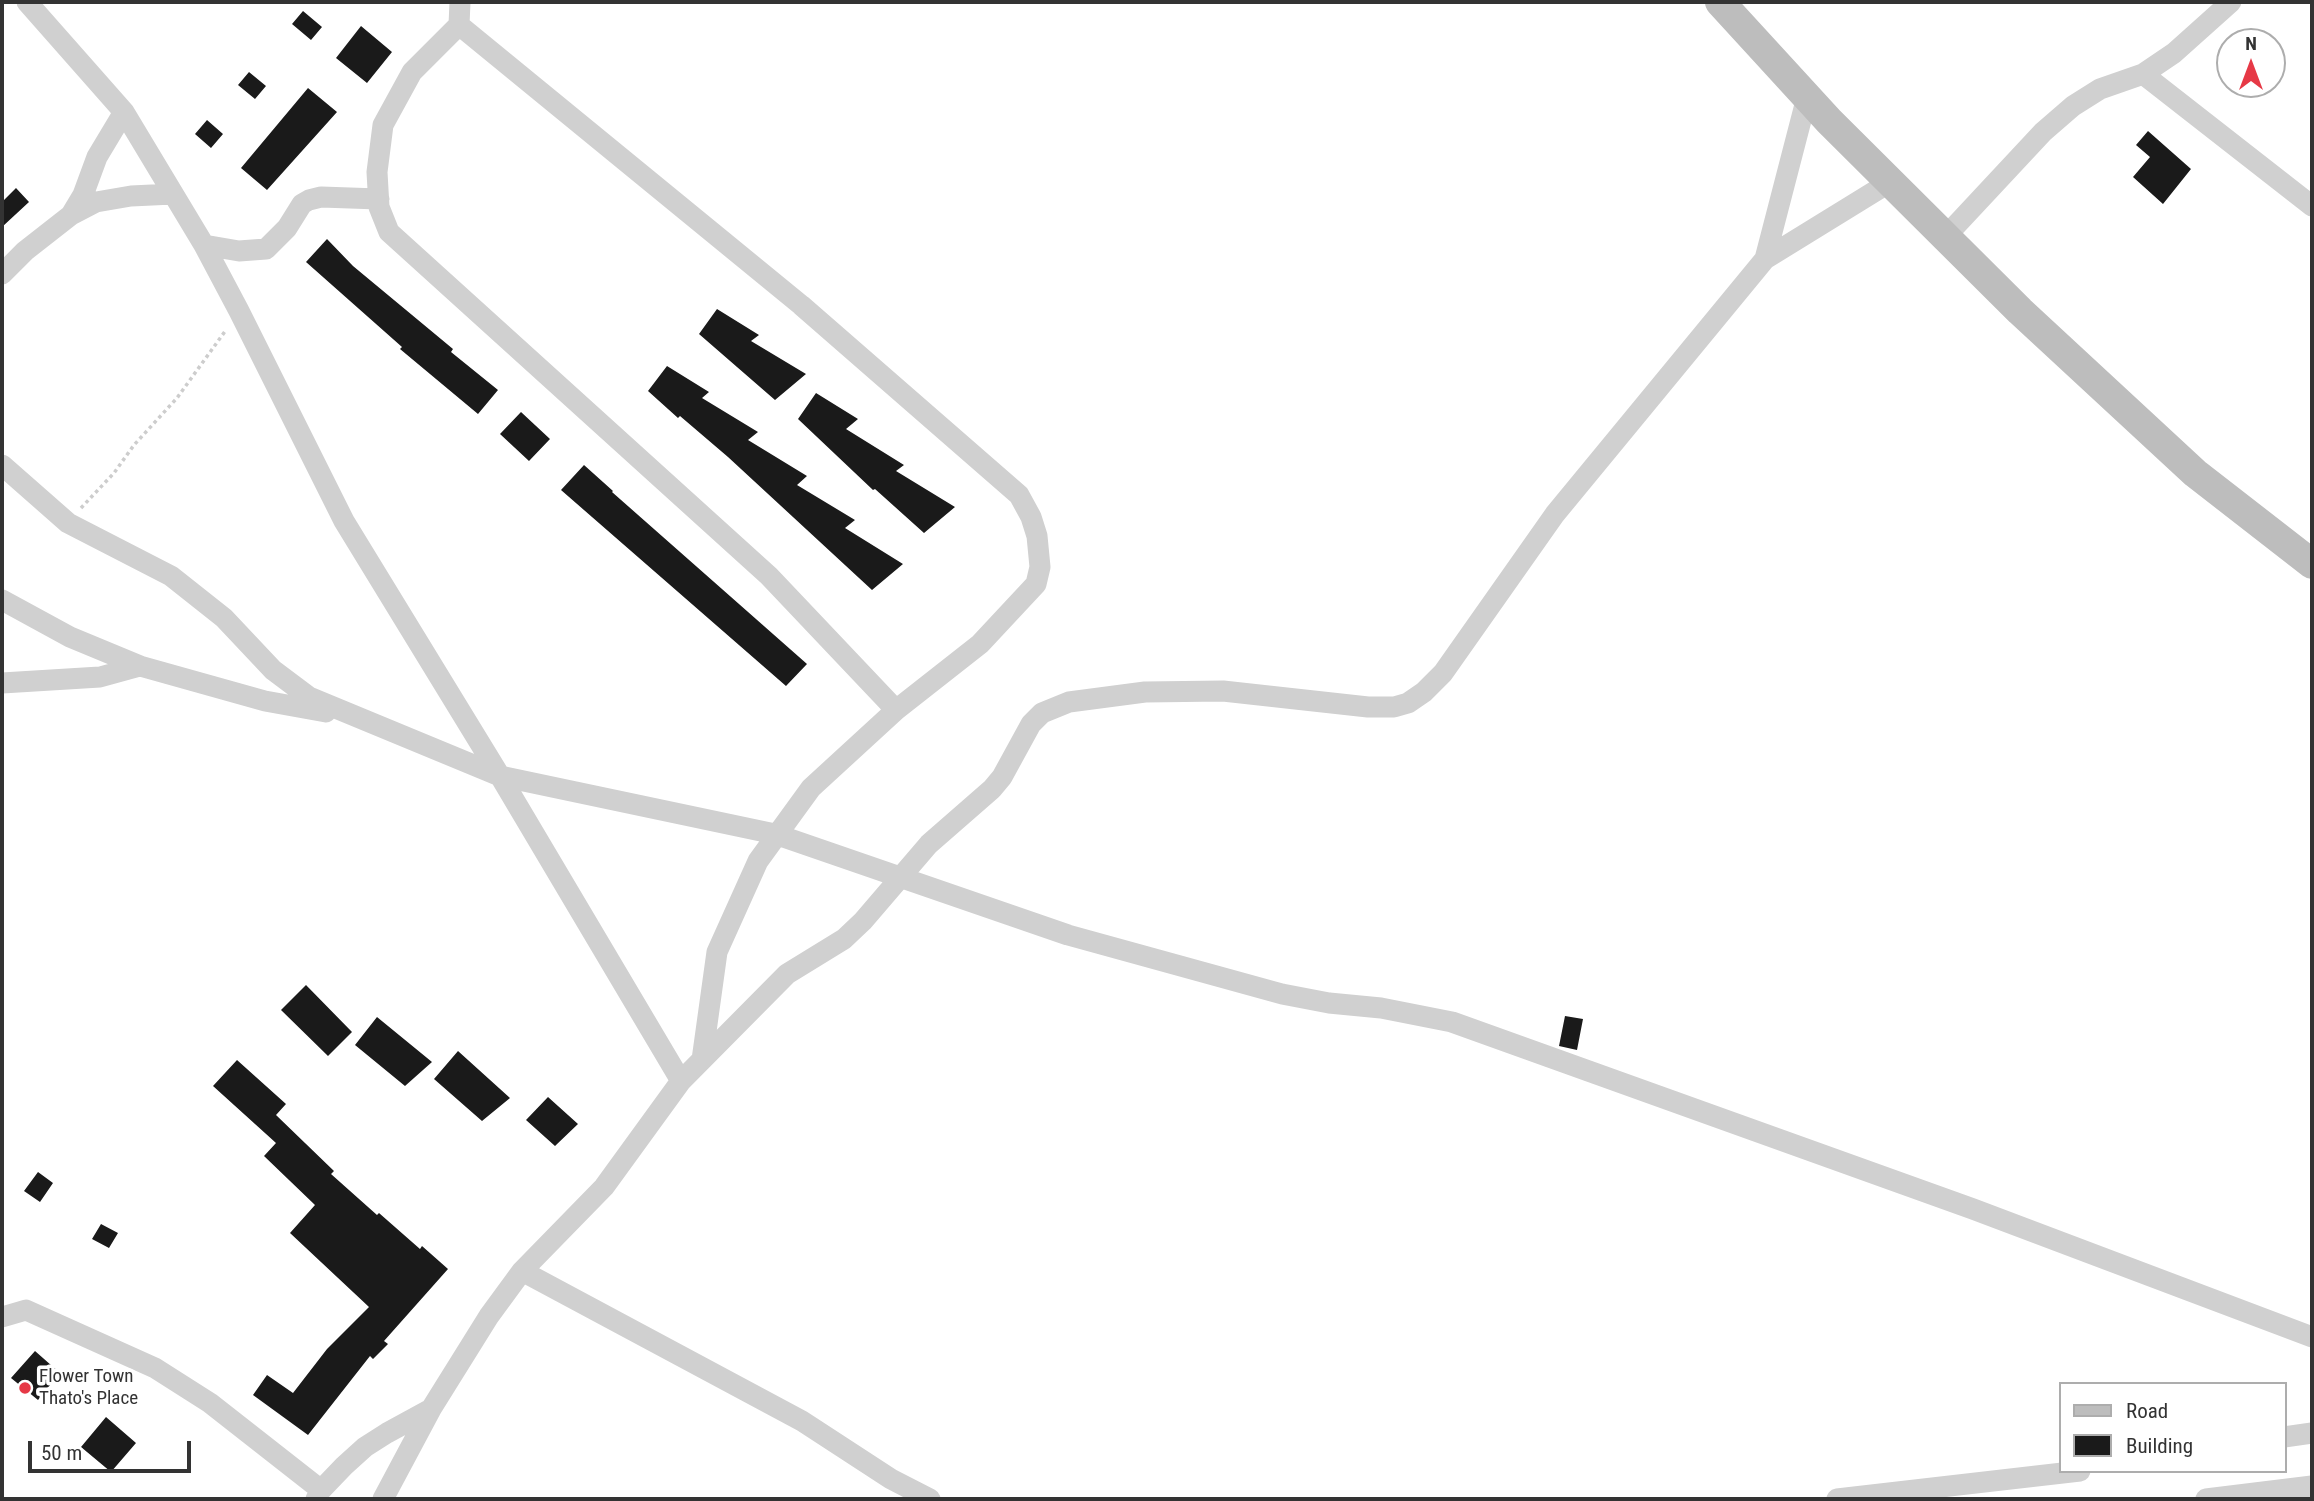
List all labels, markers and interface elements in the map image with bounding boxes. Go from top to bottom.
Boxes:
north arrow [2216,28,2286,98]
text: N [2245,32,2257,55]
place label: Flower Town Thato's Place [39,1366,138,1410]
marker: Flower Town Thato's Place [17,1380,33,1396]
legend [2058,1382,2286,1473]
text: Road [2126,1399,2168,1423]
scale bar [32,1428,194,1472]
text: Building [2126,1434,2193,1458]
text: 50 m [41,1441,82,1465]

